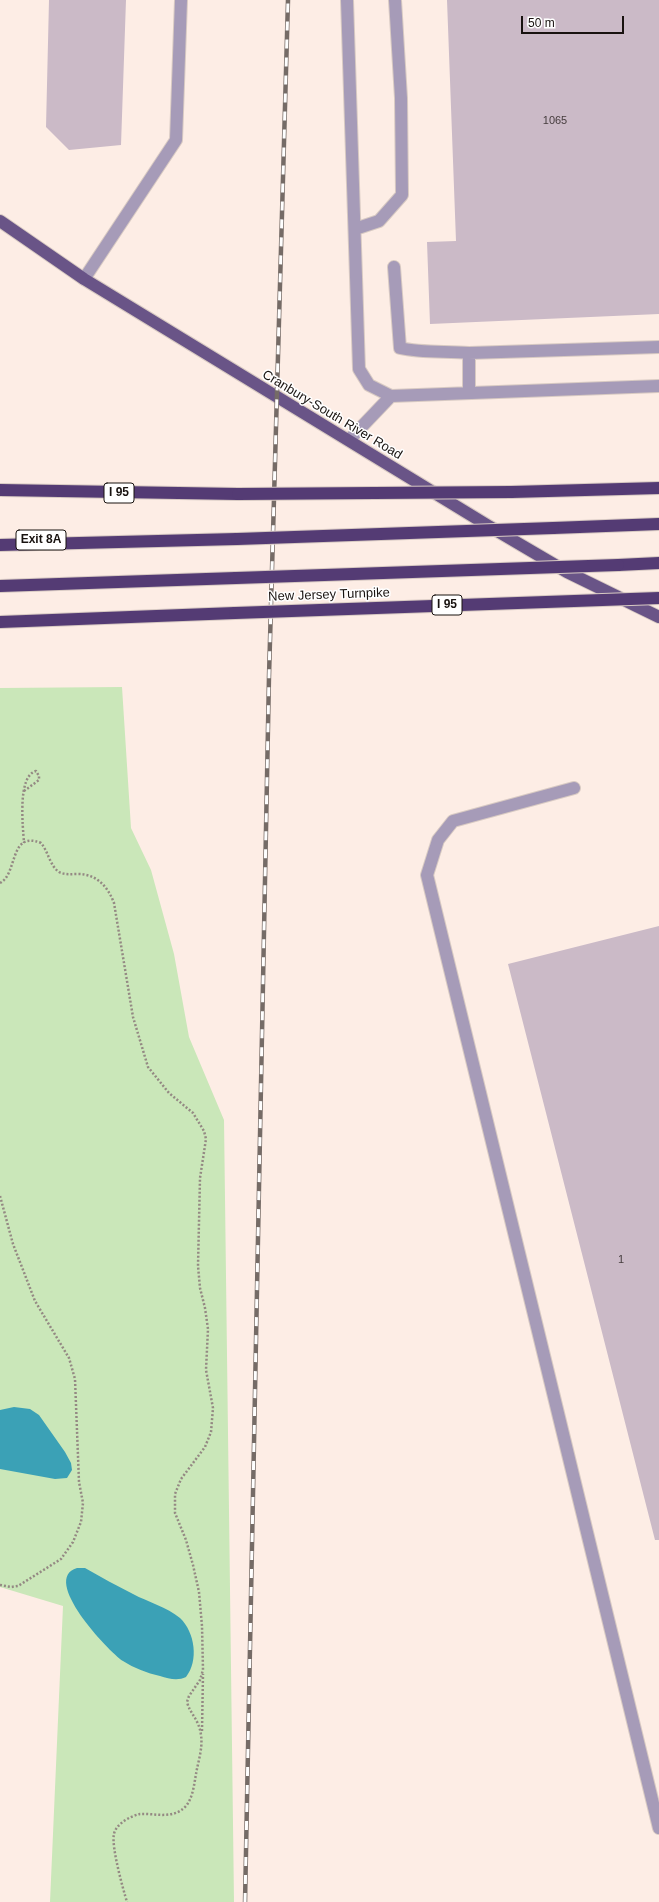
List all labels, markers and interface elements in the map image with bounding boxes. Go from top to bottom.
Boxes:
scale bar [523,8,626,34]
text: 50 m [528,16,555,30]
house number: 1065 [543,114,567,128]
street label: Cranbury-South River Road [259,367,405,463]
road number: I 95 [104,483,134,503]
road number: Exit 8A [16,530,66,550]
street label: New Jersey Turnpike [268,585,390,605]
road number: I 95 [432,595,462,615]
house number: 1 [618,1253,624,1267]

